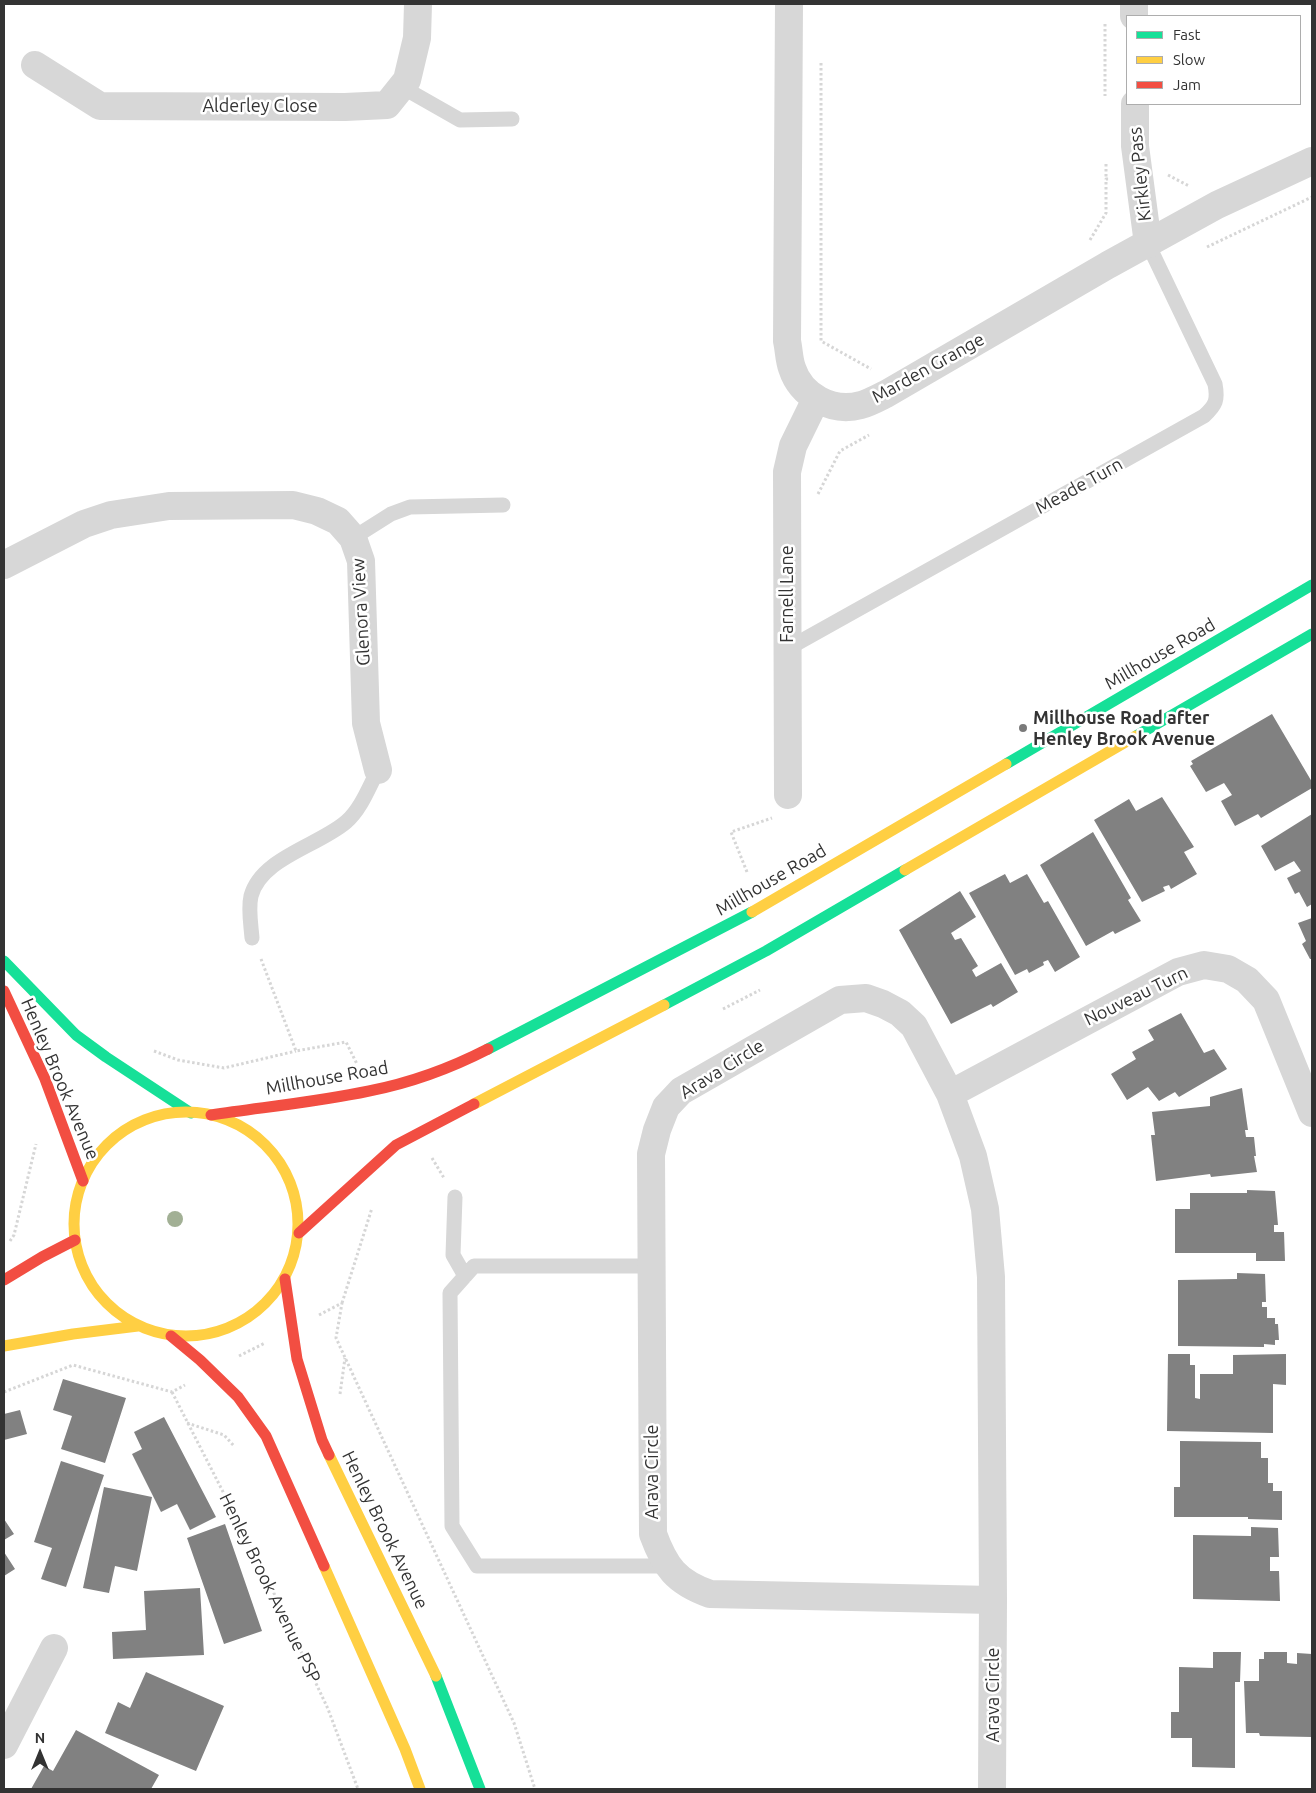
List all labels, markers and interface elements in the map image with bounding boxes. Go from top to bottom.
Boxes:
legend [1126,15,1301,105]
text: Fast [1173,26,1200,43]
text: Slow [1173,51,1205,68]
text: Jam [1173,76,1201,93]
street label: Alderley Close [202,95,318,117]
street label: Kirkley Pass [1124,126,1156,222]
street label: Marden Grange [868,328,988,408]
street label: Meade Turn [1032,453,1126,519]
street label: Farnell Lane [776,545,798,643]
street label: Glenora View [347,558,375,666]
street label: Millhouse Road [1101,614,1219,694]
place label: Millhouse Road after Henley Brook Avenue [1033,707,1215,750]
marker: Millhouse Road after Henley Brook Avenue [1017,722,1029,734]
street label: Millhouse Road [712,840,830,920]
street label: Nouveau Turn [1081,962,1191,1030]
street label: Henley Brook Avenue [16,995,104,1163]
street label: Arava Circle [676,1035,768,1103]
street label: Millhouse Road [264,1057,390,1099]
street label: Arava Circle [641,1424,663,1520]
street label: Henley Brook Avenue [337,1447,433,1613]
street label: Henley Brook Avenue PSP [215,1490,325,1686]
street label: Arava Circle [982,1647,1004,1743]
north arrow [15,1728,65,1778]
text: N [35,1730,45,1746]

